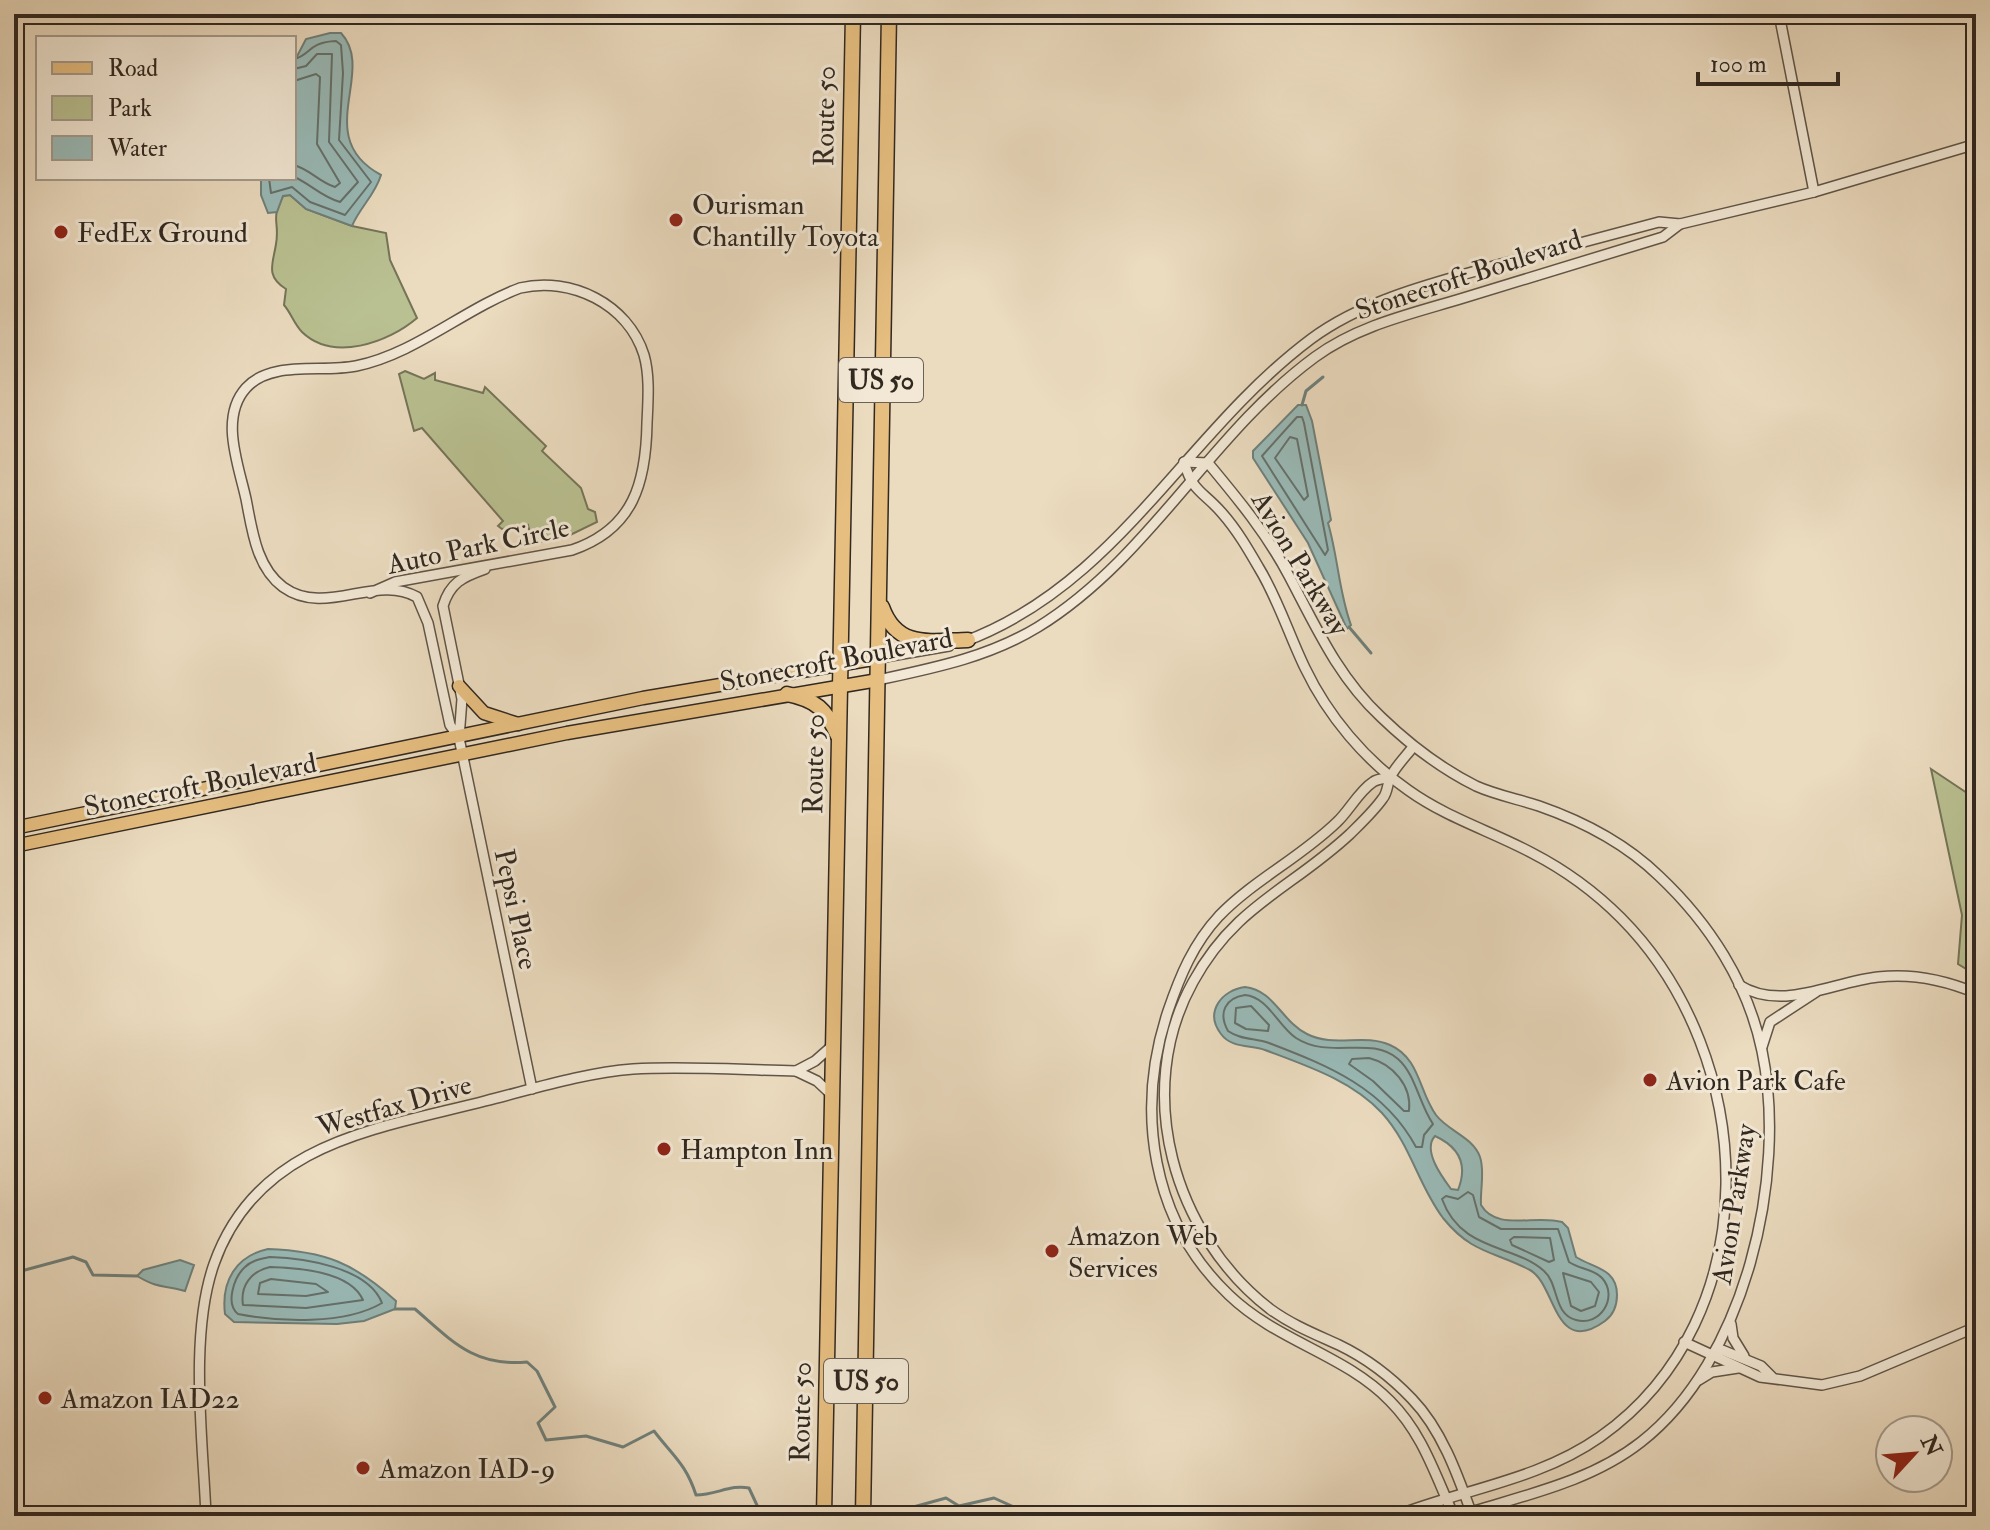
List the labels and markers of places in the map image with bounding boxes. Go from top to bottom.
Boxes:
place label: Ourisman Chantilly Toyota [692,188,879,255]
marker: Ourisman Chantilly Toyota [667,211,685,229]
place label: FedEx Ground [77,216,248,251]
marker: FedEx Ground [52,223,70,241]
place label: Avion Park Cafe [1665,1064,1846,1099]
marker: Avion Park Cafe [1641,1071,1659,1089]
place label: Hampton Inn [680,1133,833,1168]
marker: Hampton Inn [655,1140,673,1158]
place label: Amazon Web Services [1067,1219,1218,1286]
marker: Amazon Web Services [1043,1242,1061,1260]
place label: Amazon IAD22 [60,1382,240,1417]
marker: Amazon IAD22 [36,1389,54,1407]
place label: Amazon IAD-9 [378,1452,555,1487]
marker: Amazon IAD-9 [354,1459,372,1477]

